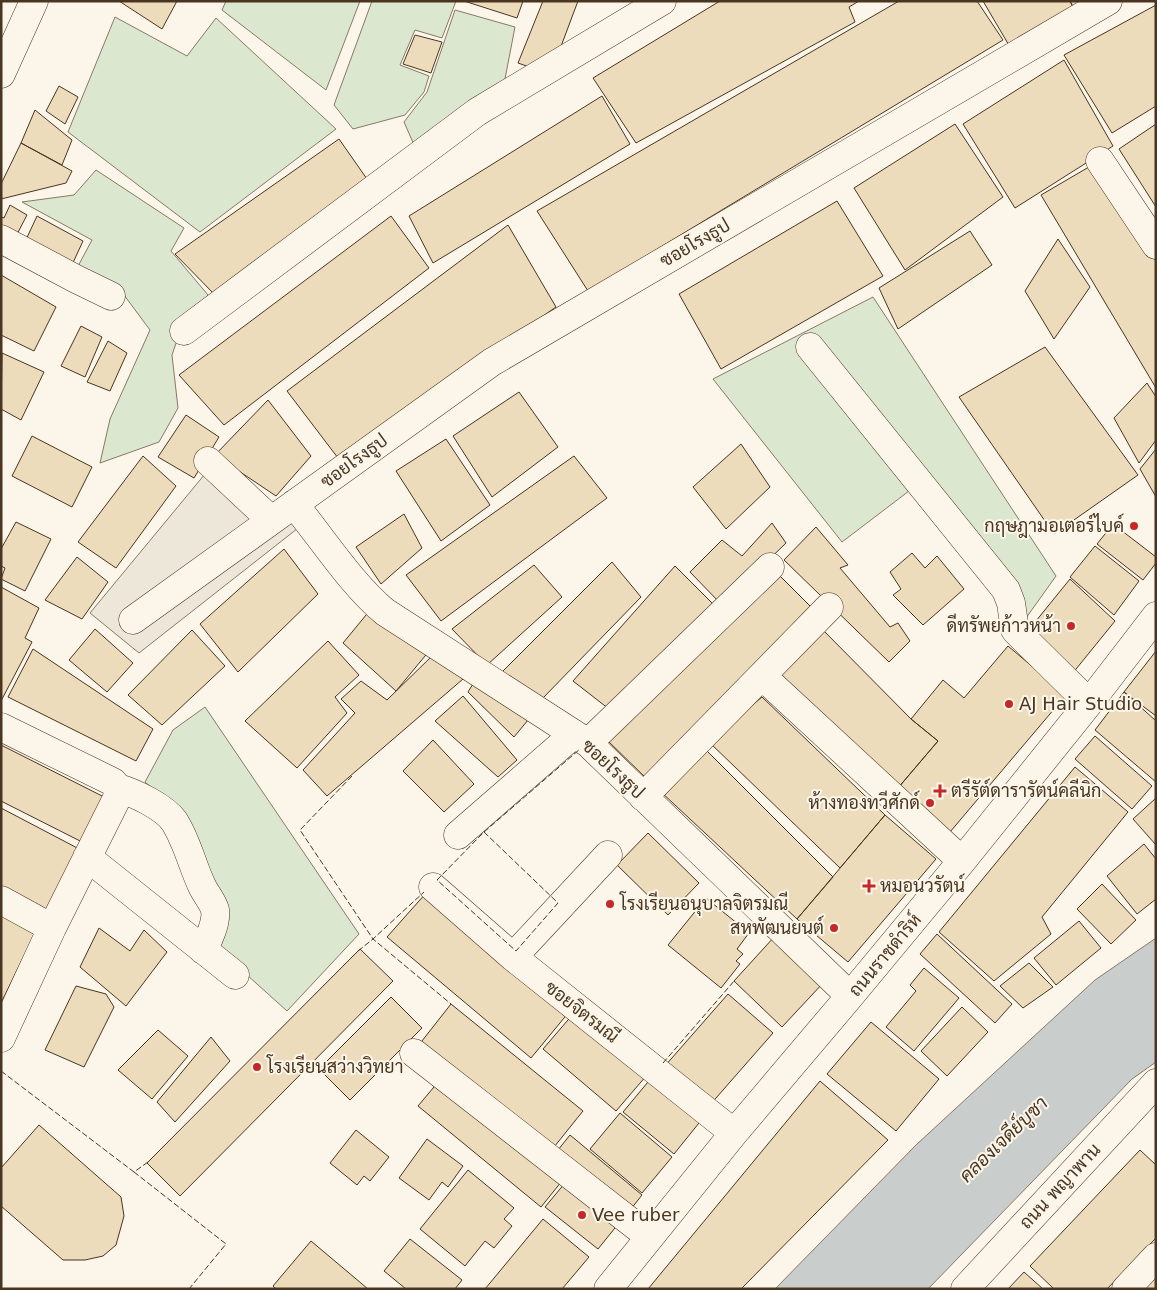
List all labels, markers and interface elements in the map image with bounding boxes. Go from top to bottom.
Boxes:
street label: ซอยโรงธูป [655,212,735,274]
street label: ซอยโรงธูป [315,428,393,494]
place label: กฤษฎามอเตอร์ไบค์ [984,513,1124,538]
marker: กฤษฎามอเตอร์ไบค์ [1128,520,1140,532]
place label: ดีทรัพยก้าวหน้า [947,613,1061,636]
marker: ดีทรัพยก้าวหน้า [1065,620,1077,632]
place label: AJ Hair Studio [1019,693,1142,714]
marker: AJ Hair Studio [1003,698,1015,710]
street label: ซอยโรงธูป [576,733,650,805]
place label: ตรีรัต์ดารารัตน์คลีนิก [951,778,1101,801]
marker: ตรีรัต์ดารารัตน์คลีนิก [933,784,947,798]
place label: ห้างทองทวีศักด์ [808,790,920,813]
marker: ห้างทองทวีศักด์ [924,797,936,809]
place label: หมอนวรัตน์ [880,873,965,896]
marker: หมอนวรัตน์ [862,879,876,893]
place label: โรงเรียนอนุบาลจิตรมณี [619,891,788,916]
marker: โรงเรียนอนุบาลจิตรมณี [604,898,616,910]
street label: ถนนราชดำริห์ [842,908,925,1000]
place label: สหพัฒนยนต์ [730,915,824,938]
marker: สหพัฒนยนต์ [828,922,840,934]
street label: ซอยจิตรมณี [541,975,625,1047]
place label: โรงเรียนสว่างวิทยา [266,1054,403,1077]
marker: โรงเรียนสว่างวิทยา [251,1061,263,1073]
water label: คลองเจดีย์บูชา [954,1091,1054,1189]
street label: ถนน พญาพาน [1015,1139,1105,1233]
place label: Vee ruber [592,1204,680,1225]
marker: Vee ruber [576,1209,588,1221]

